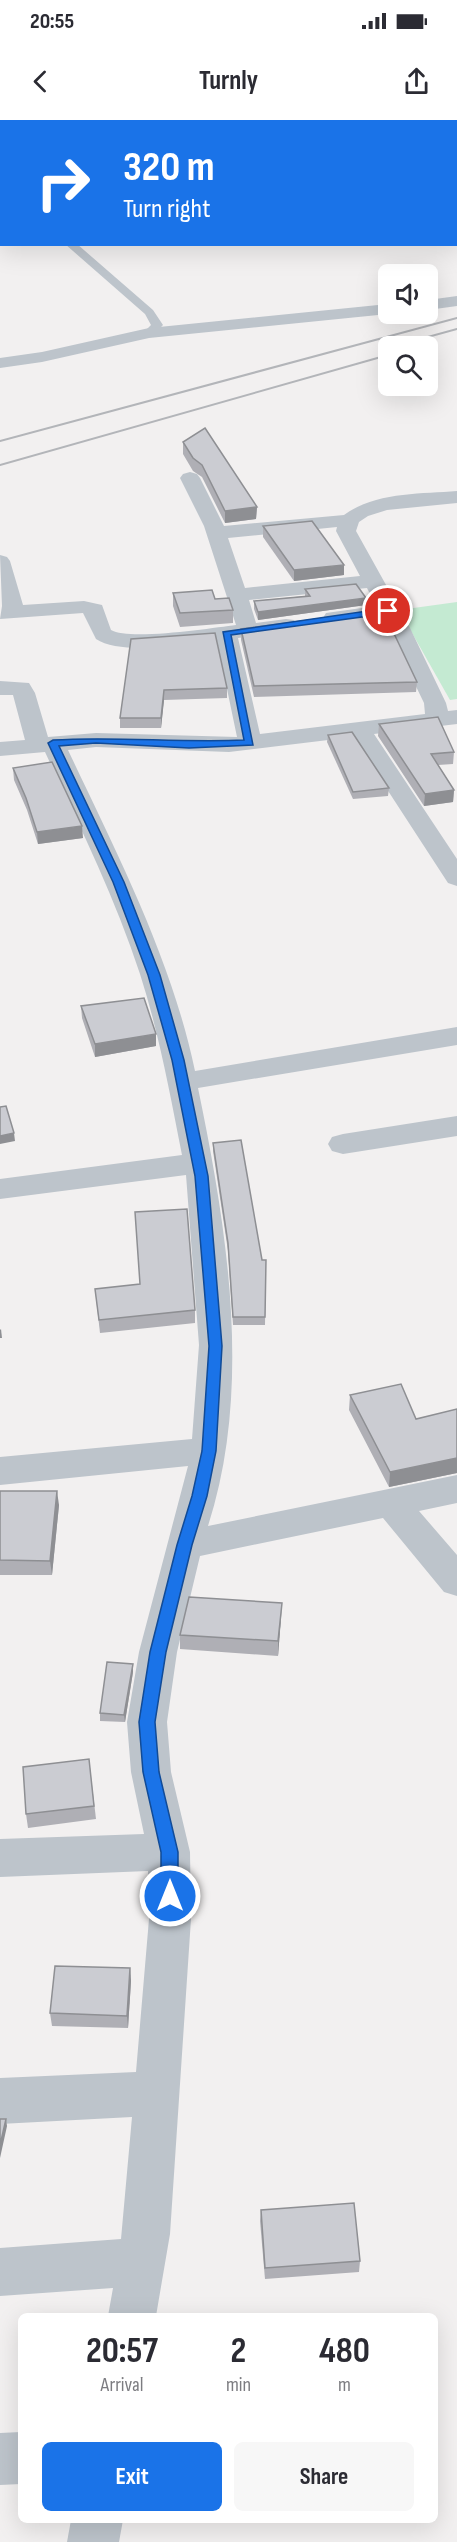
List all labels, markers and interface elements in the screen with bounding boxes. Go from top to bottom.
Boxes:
text: 20:55 [30,8,74,35]
icon: back [24,65,57,98]
text: Turnly [199,65,258,97]
icon: share [400,65,433,98]
text: 320 m [123,142,215,193]
icon: right [24,144,102,222]
text: Turn right [123,193,210,225]
map controls [378,264,438,396]
button: sound [378,264,438,324]
button: search [378,336,438,396]
pin [362,585,413,636]
icon: arrive [371,594,404,627]
position arrow [138,1864,202,1928]
text: 20:57 [86,2330,158,2373]
text: 2 [231,2330,246,2373]
text: 480 [319,2330,370,2373]
text: Arrival [100,2373,143,2397]
text: min [226,2373,251,2397]
text: m [338,2373,351,2397]
button: Exit [42,2442,222,2511]
button: Share [234,2442,414,2511]

